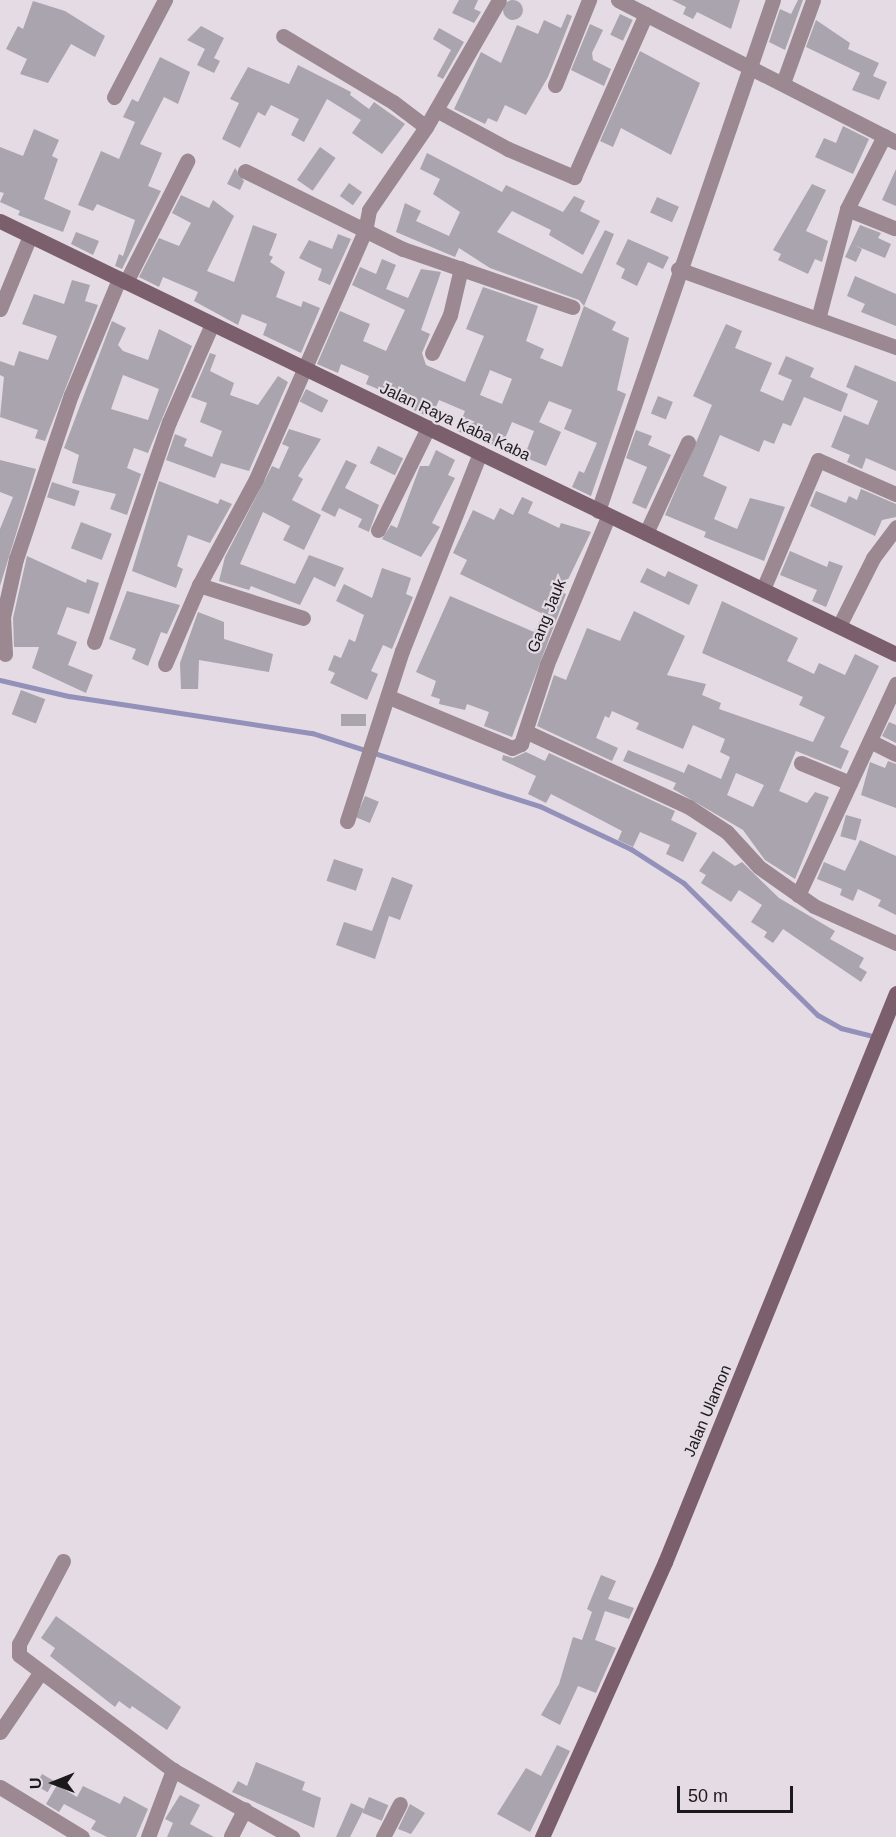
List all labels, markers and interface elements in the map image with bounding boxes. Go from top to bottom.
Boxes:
street label: Jalan Raya Kaba Kaba [377,379,533,465]
street label: Gang Jauk [524,577,570,655]
street label: Jalan Ulamon [680,1362,736,1460]
north arrow [24,1753,84,1813]
scale bar [680,1774,796,1812]
text: U [27,1777,44,1789]
text: 50 m [688,1786,728,1806]

